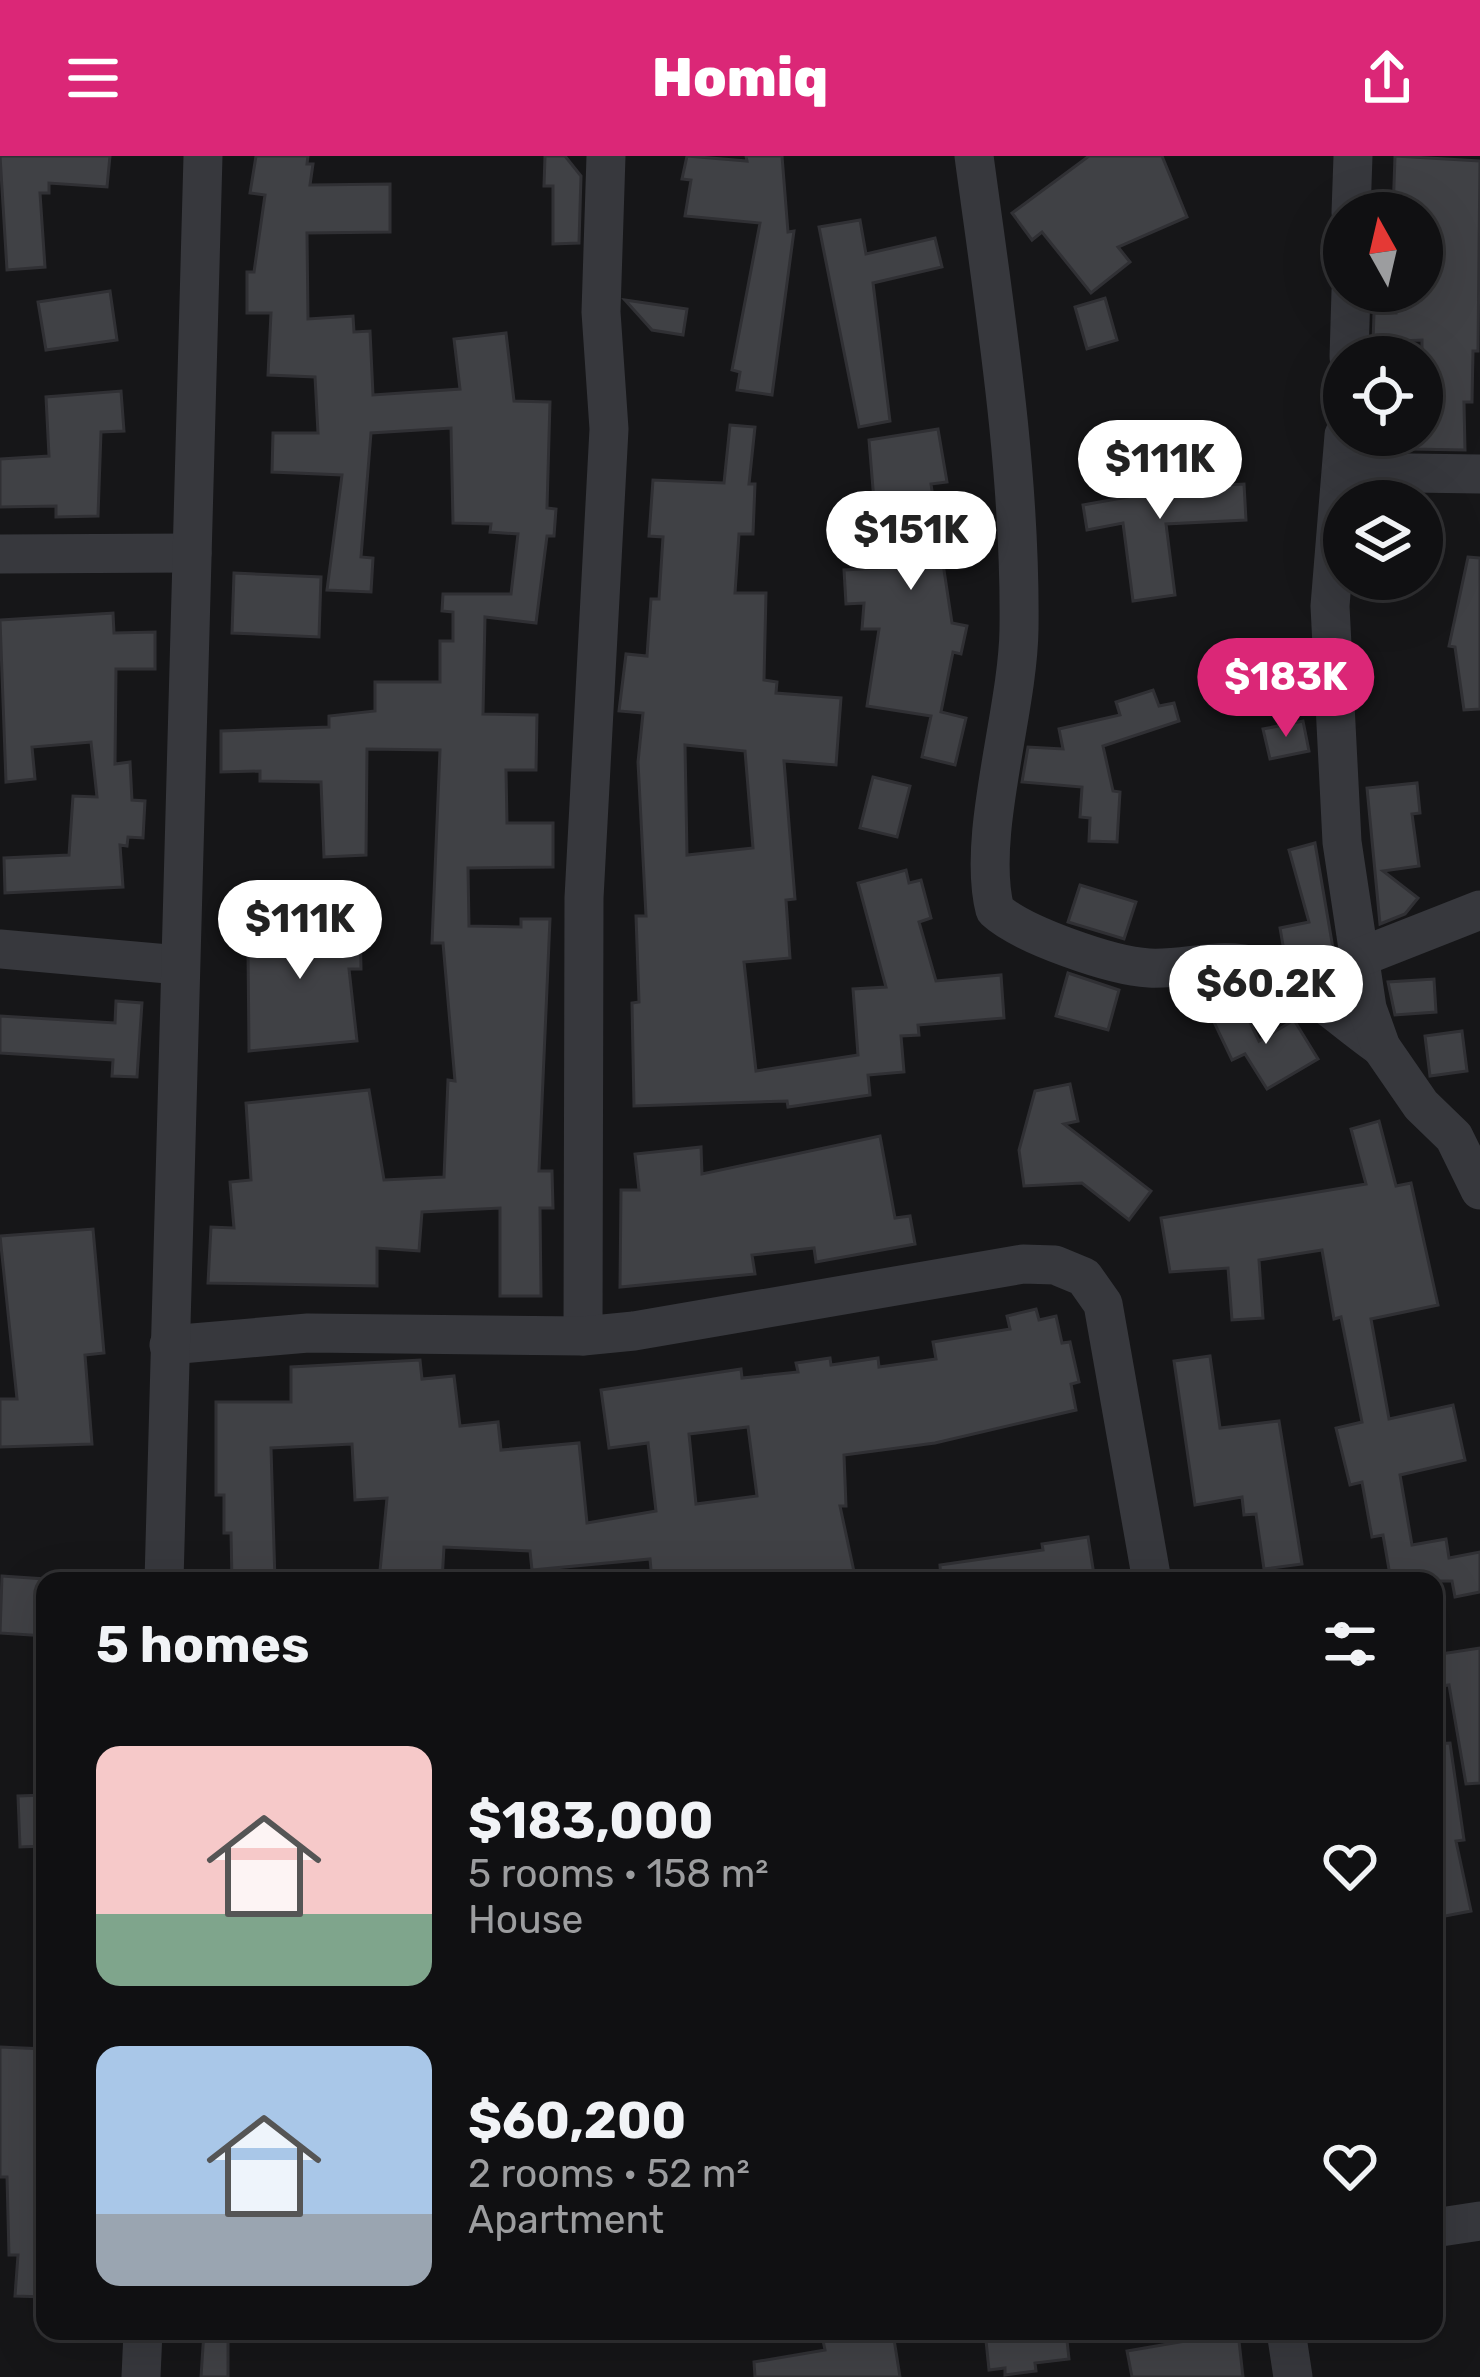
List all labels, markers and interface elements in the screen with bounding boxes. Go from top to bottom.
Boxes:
icon: menu [60,45,126,111]
icon: share [1354,45,1420,111]
text: Homiq [652,46,828,110]
north arrow [1323,192,1443,312]
map controls [1323,192,1443,600]
button: locate [1323,336,1443,456]
pin: $111K [1076,420,1244,522]
text: $111K [1105,436,1215,482]
button: layers [1323,480,1443,600]
pin: $151K [827,491,995,593]
text: $151K [853,507,969,553]
pin: $183K [1202,638,1370,740]
text: $183K [1224,654,1348,700]
pin: $111K [216,880,384,982]
text: $111K [245,896,355,942]
pin: $60.2K [1168,945,1364,1047]
text: $60.2K [1196,961,1336,1007]
icon: filters [1317,1611,1383,1677]
text: 5 homes [96,1614,309,1675]
text: $183,000 [468,1790,713,1851]
icon: home [192,1794,336,1938]
icon: heart [1317,1833,1383,1899]
text: 5 rooms · 158 m² [468,1851,769,1897]
text: House [468,1897,583,1943]
text: $60,200 [468,2090,686,2151]
icon: home [192,2094,336,2238]
icon: heart [1317,2133,1383,2199]
text: 2 rooms · 52 m² [468,2151,750,2197]
text: Apartment [468,2197,664,2243]

